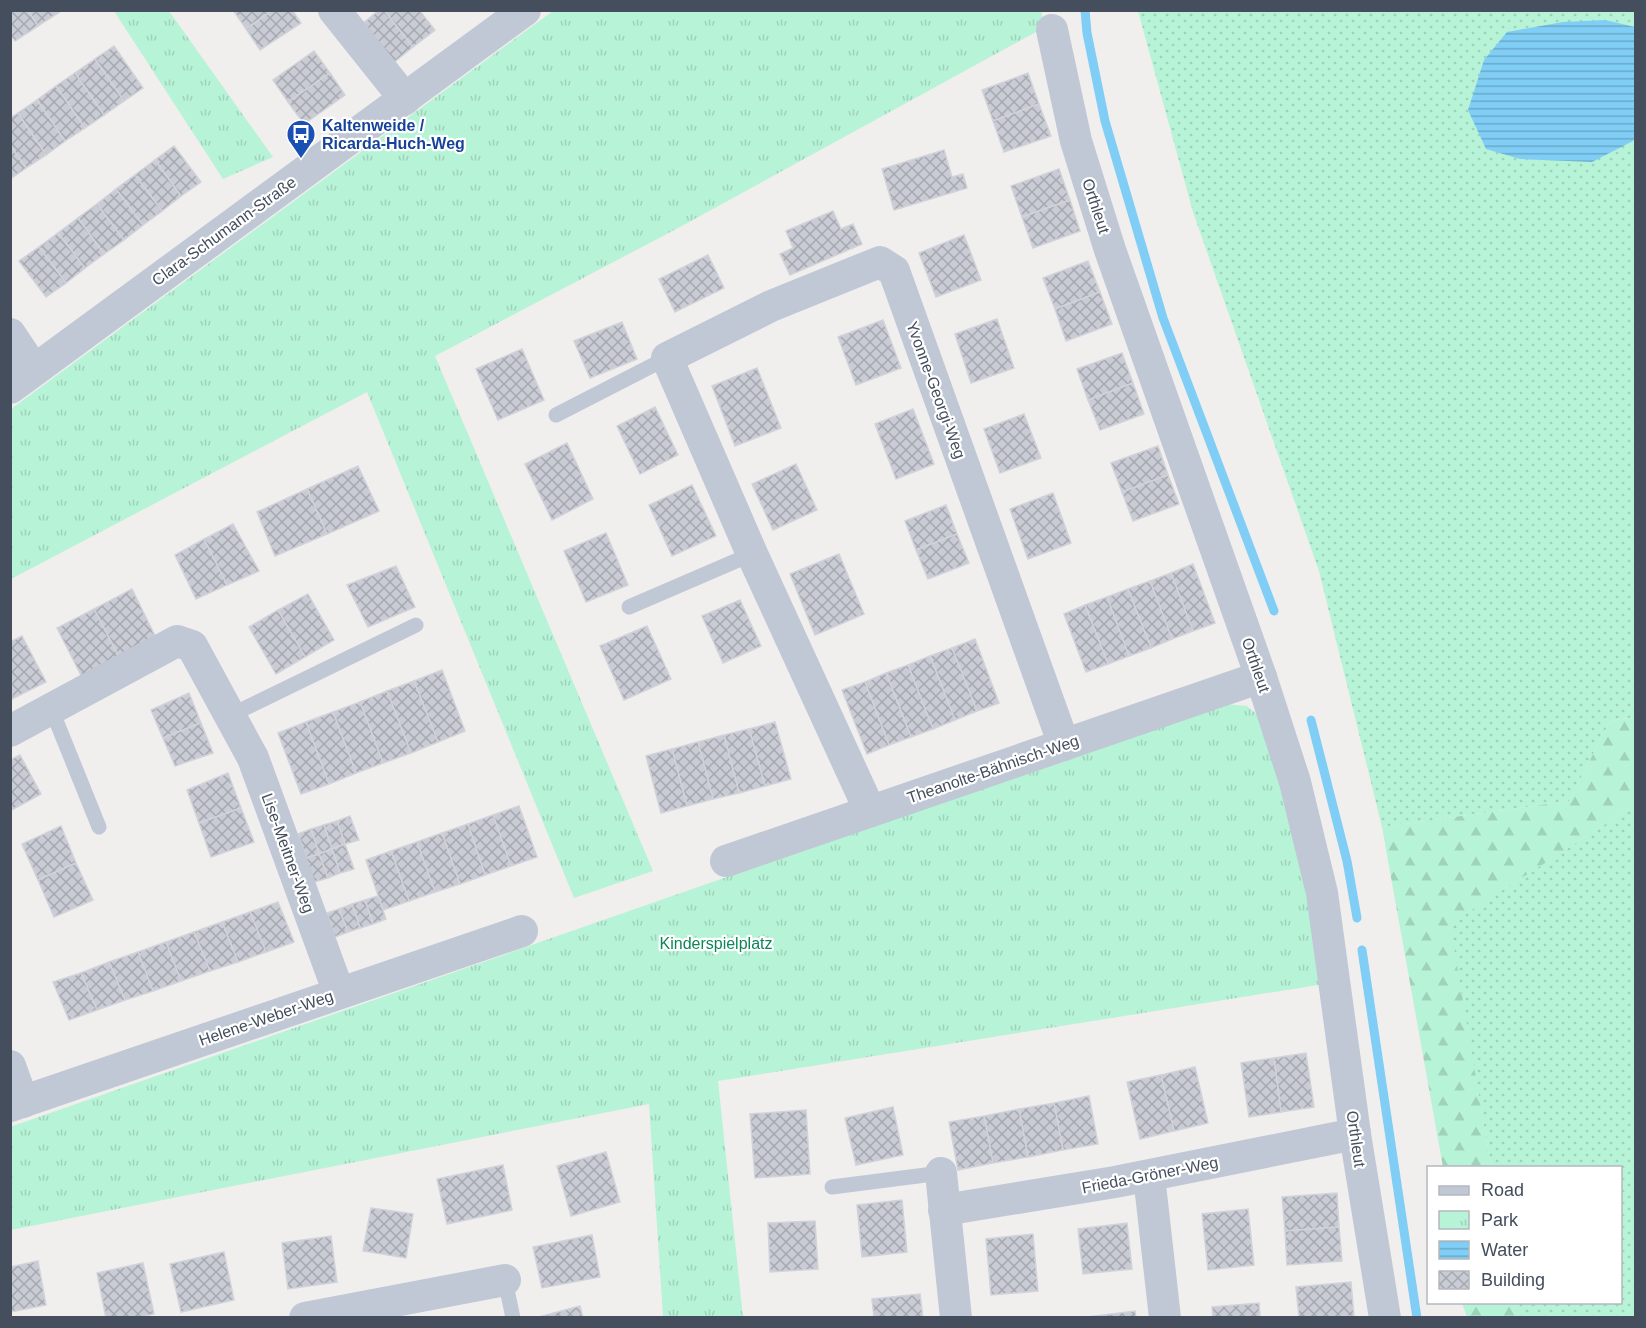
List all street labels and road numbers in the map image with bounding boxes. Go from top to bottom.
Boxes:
street label: Clara-Schumann-Straße [149,173,299,289]
street label: Orthleut [1079,176,1113,236]
street label: Yvonne-Georgi-Weg [903,319,969,461]
street label: Orthleut [1239,635,1273,695]
street label: Theanolte-Bähnisch-Weg [905,732,1081,806]
street label: Lise-Meitner-Weg [258,791,318,915]
street label: Helene-Weber-Weg [197,987,335,1049]
street label: Orthleut [1344,1110,1368,1169]
street label: Frieda-Gröner-Weg [1080,1153,1220,1197]

